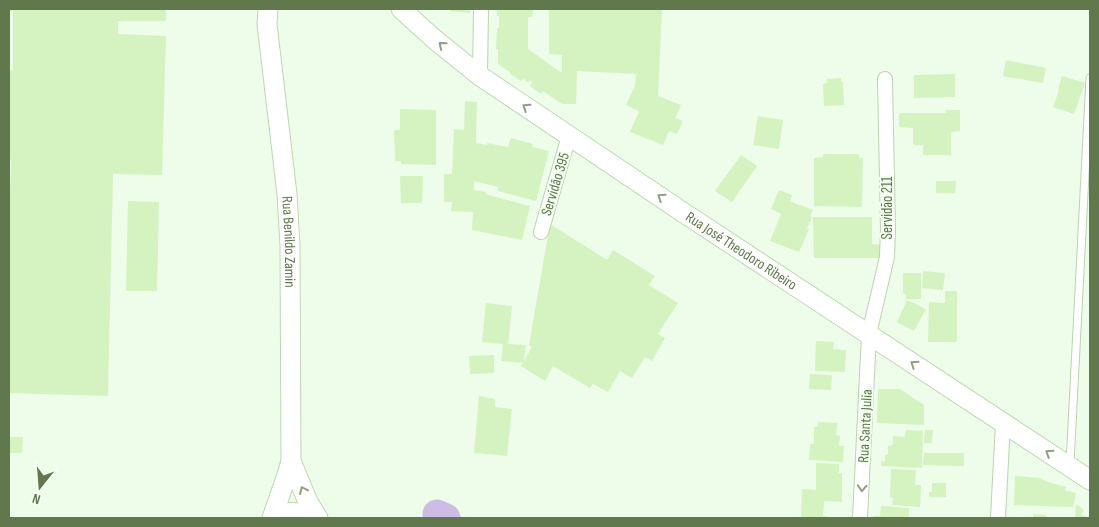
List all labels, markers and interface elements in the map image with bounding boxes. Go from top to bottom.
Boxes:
one-way arrow [439,43,448,51]
one-way arrow [522,104,532,113]
street label: Servidão 395 [537,150,574,218]
street label: Servidão 211 [878,176,897,239]
one-way arrow [657,194,666,204]
street label: Rua Benildo Zamin [277,195,299,288]
street label: Rua José Theodoro Ribeiro [682,208,800,295]
one-way arrow [910,361,919,370]
street label: Rua Santa Julia [854,388,877,463]
one-way arrow [1046,450,1055,460]
north arrow [15,462,65,512]
one-way arrow [857,484,867,492]
one-way arrow [299,486,309,495]
text: N [30,490,42,508]

